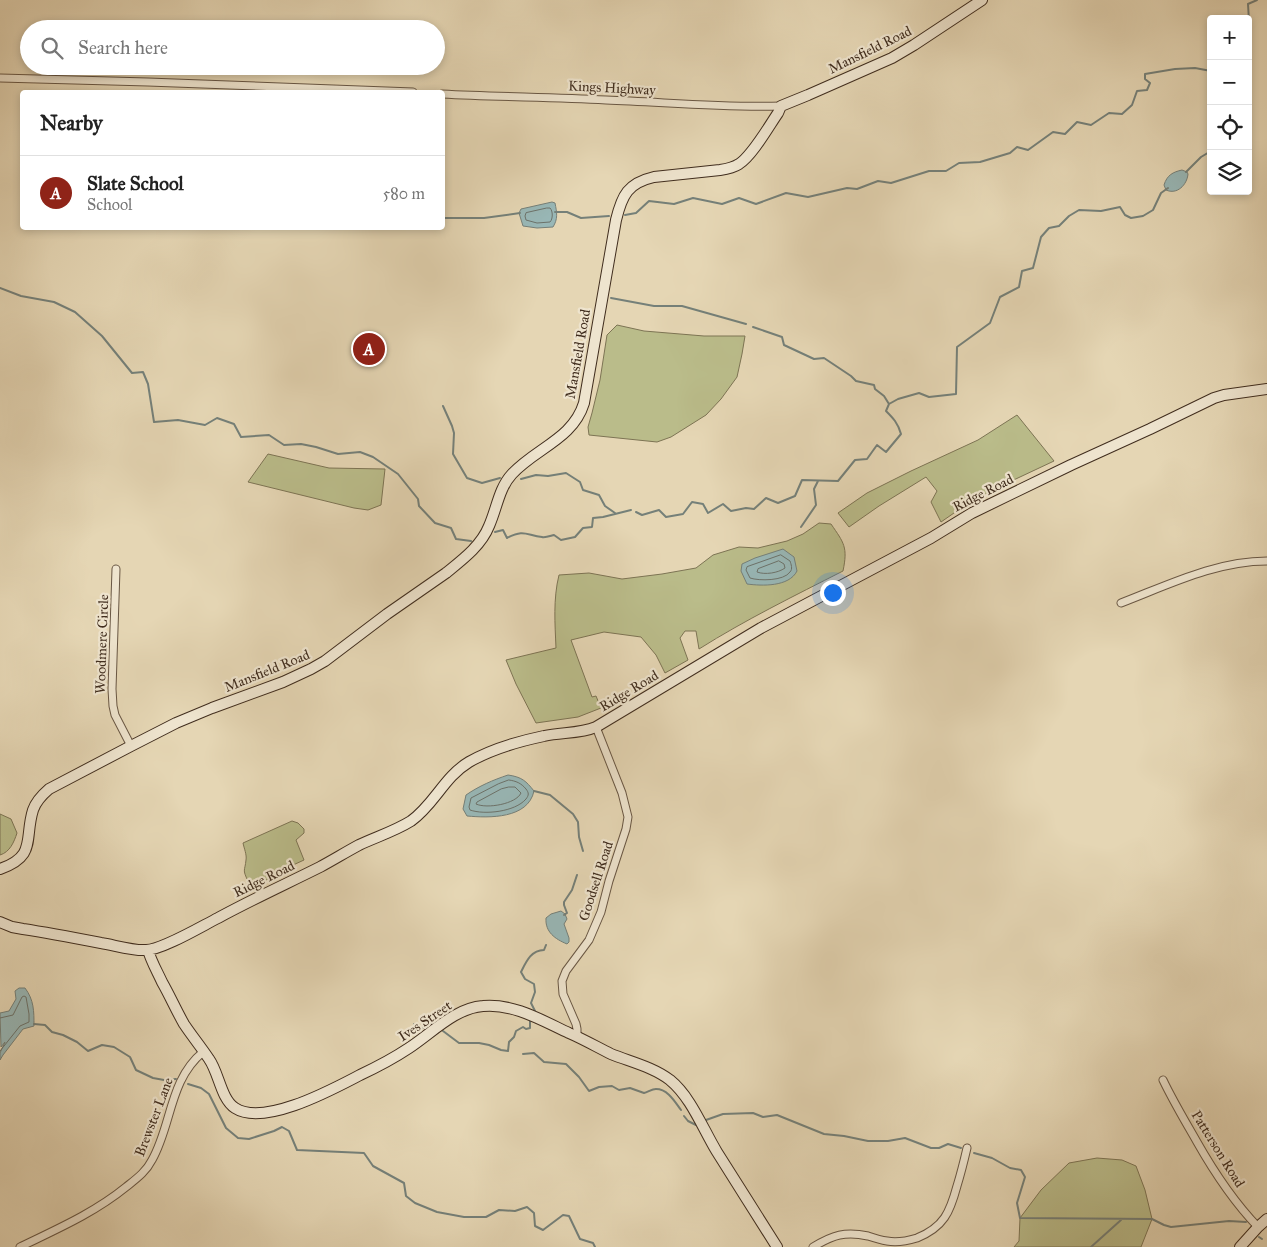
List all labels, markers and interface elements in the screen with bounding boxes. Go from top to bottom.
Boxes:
map controls [1207,15,1252,195]
button: + [1207,15,1252,60]
search box [20,20,445,75]
street label: Mansfield Road [826,23,914,77]
icon: search [38,34,66,62]
text: Search here [78,36,168,59]
button: − [1207,60,1252,105]
street label: Kings Highway [568,77,657,99]
button: locate [1207,105,1252,150]
text: Nearby [40,110,103,136]
button: layers [1207,150,1252,195]
text: Slate School [87,172,184,195]
text: A [51,184,61,203]
text: 580 m [383,184,425,203]
text: School [87,195,132,214]
street label: Mansfield Road [562,308,594,400]
pin: A [353,330,385,368]
street label: Ridge Road [950,470,1016,516]
your location [820,580,846,606]
street label: Woodmere Circle [92,594,112,694]
street label: Mansfield Road [222,646,312,696]
street label: Ridge Road [596,667,662,715]
street label: Goodsell Road [575,839,617,923]
street label: Ridge Road [231,857,297,901]
street label: Ives Street [395,997,455,1045]
street label: Brewster Lane [131,1075,177,1159]
street label: Patterson Road [1188,1107,1248,1191]

